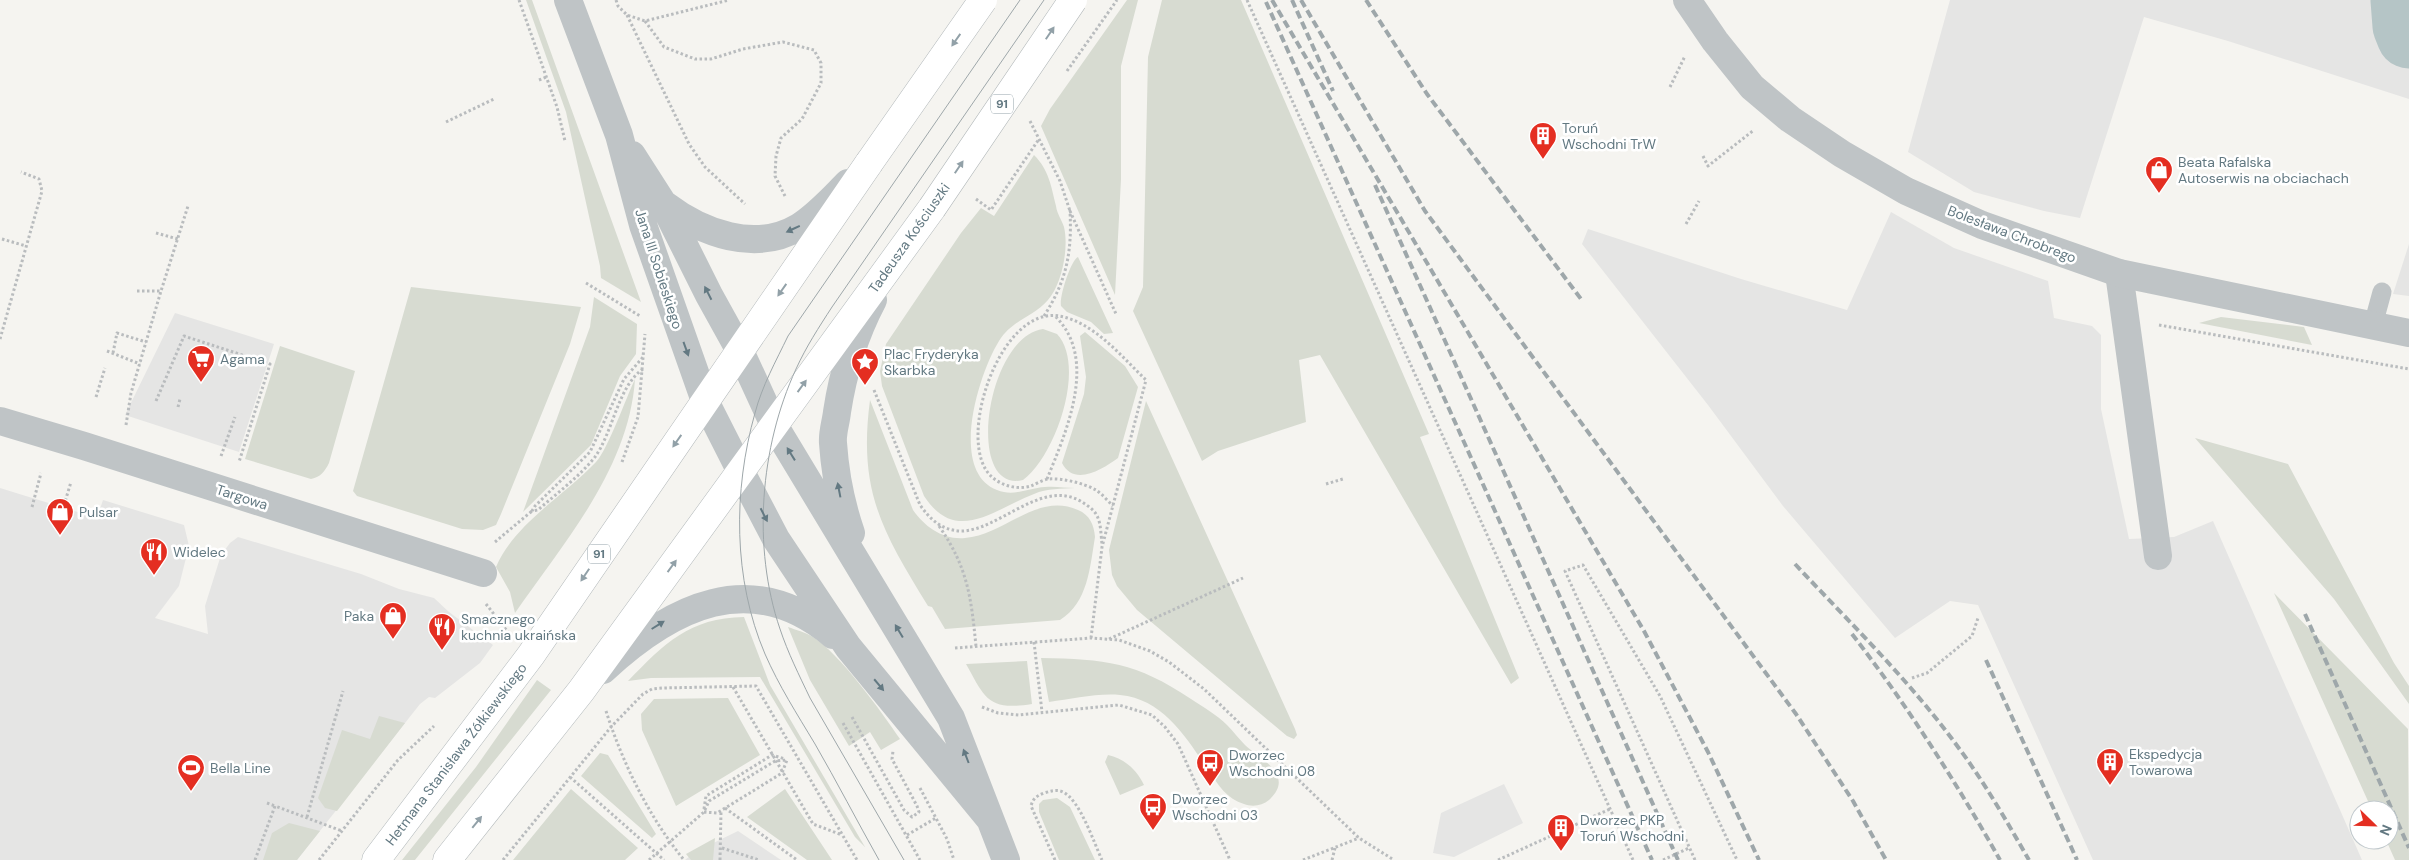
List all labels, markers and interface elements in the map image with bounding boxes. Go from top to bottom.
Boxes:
one-way arrow [1045,26,1055,40]
one-way arrow [951,33,961,47]
road number: 91 [991,95,1013,114]
place label: Toruń Wschodni TrW [1562,119,1657,153]
building icon: Toruń Wschodni TrW [1528,121,1558,160]
place label: Beata Rafalska Autoserwis na obciachach [2178,153,2349,187]
shop icon: Beata Rafalska Autoserwis na obciachach [2144,155,2174,194]
one-way arrow [954,161,964,174]
street label: Tadeusza Kościuszki [864,179,954,297]
street label: Bolesława Chrobrego [1945,201,2079,267]
street label: Jana III Sobieskiego [631,207,687,331]
one-way arrow [786,226,800,234]
one-way arrow [777,283,787,297]
one-way arrow [704,285,712,300]
one-way arrow [683,341,690,356]
supermarket icon: Agama [186,344,216,383]
place label: Plac Fryderyka Skarbka [884,345,979,379]
place icon: Plac Fryderyka Skarbka [850,347,880,386]
place label: Agama [220,350,265,368]
one-way arrow [797,379,807,393]
one-way arrow [672,435,682,448]
one-way arrow [787,448,796,461]
street label: Targowa [214,480,270,514]
one-way arrow [835,482,843,497]
shop icon: Pulsar [45,497,75,536]
place label: Pulsar [79,503,118,521]
one-way arrow [760,508,768,522]
restaurant icon: Widelec [139,537,169,576]
place label: Widelec [173,543,226,561]
road number: 91 [588,544,610,564]
one-way arrow [667,560,677,573]
one-way arrow [580,568,590,582]
shop icon: Paka [378,601,408,640]
place label: Paka [344,607,374,625]
place label: Smacznego kuchnia ukraińska [461,610,576,644]
restaurant icon: Smacznego kuchnia ukraińska [427,612,457,651]
one-way arrow [652,621,665,630]
one-way arrow [895,624,904,637]
street label: Hetmana Stanisława Żółkiewskiego [381,659,531,849]
one-way arrow [873,678,884,691]
place label: Ekspedycja Towarowa [2129,745,2202,779]
place label: Dworzec Wschodni 08 [1229,746,1315,780]
building icon: Ekspedycja Towarowa [2095,747,2125,786]
one-way arrow [962,748,970,763]
bus stop icon: Dworzec Wschodni 08 [1195,748,1225,787]
sports icon: Bella Line [176,753,206,792]
place label: Bella Line [210,759,271,777]
place label: Dworzec Wschodni 03 [1172,790,1258,824]
bus stop icon: Dworzec Wschodni 03 [1138,792,1168,831]
north arrow [2349,800,2399,850]
place label: Dworzec PKP Toruń Wschodni [1580,811,1684,845]
building icon: Dworzec PKP Toruń Wschodni [1546,813,1576,852]
one-way arrow [471,816,482,829]
text: N [2376,822,2396,838]

